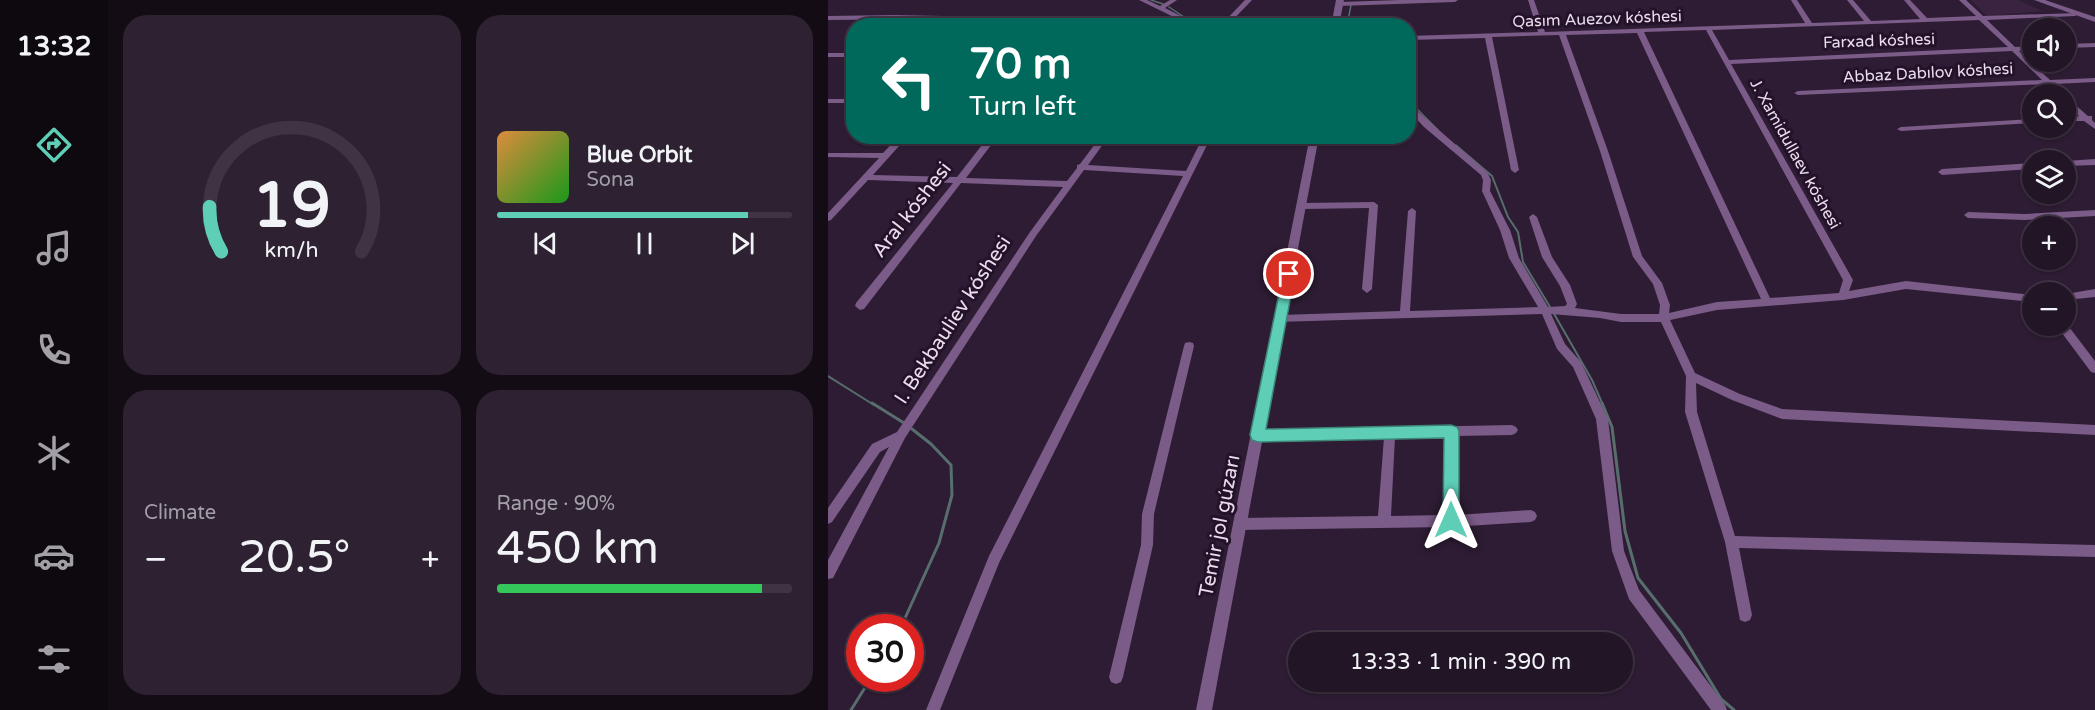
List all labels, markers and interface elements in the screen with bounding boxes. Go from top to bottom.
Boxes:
street label: Qasım Auezov kóshesi [1512,6,1682,32]
map controls [2022,18,2076,336]
button: sound [2022,18,2076,72]
street label: Farxad kóshesi [1823,29,1935,53]
text: 13:32 [17,30,91,63]
text: 70 m [969,39,1071,90]
icon: left [870,42,948,120]
street label: Abbaz Dabılov kóshesi [1842,59,2014,87]
street label: J. Xamidullaev kóshesi [1745,75,1845,233]
button: search [2022,84,2076,138]
text: Turn left [969,90,1076,123]
icon: directions [33,124,75,166]
text: Blue Orbit [587,142,693,168]
button: layers [2022,150,2076,204]
street label: Aral kóshesi [867,158,957,262]
text: Sona [587,168,634,192]
text: 19 [253,169,331,244]
button: + [2022,216,2076,270]
icon: music [33,227,75,269]
icon: previous [529,227,562,260]
icon: pause [628,227,661,260]
icon: next [726,227,759,260]
street label: I. Bekbauliev kóshesi [890,231,1016,409]
text: km/h [265,238,319,264]
pin [1263,248,1314,299]
icon: arrive [1272,257,1305,290]
button: − [2022,282,2076,336]
icon: phone [33,329,75,371]
icon: climate [33,432,75,474]
street label: Temir jol gúzarı [1194,453,1246,599]
position arrow [1419,488,1483,552]
text: Range · 90% [497,492,615,516]
text: Climate [144,501,216,525]
text: 450 km [497,522,659,576]
text: 20.5° [238,531,351,585]
icon: car [33,535,75,577]
text: − [144,540,168,579]
text: + [421,540,439,579]
speed limit sign: 30 [846,614,924,692]
icon: filters [33,638,75,680]
text: 13:33 · 1 min · 390 m [1350,649,1571,675]

